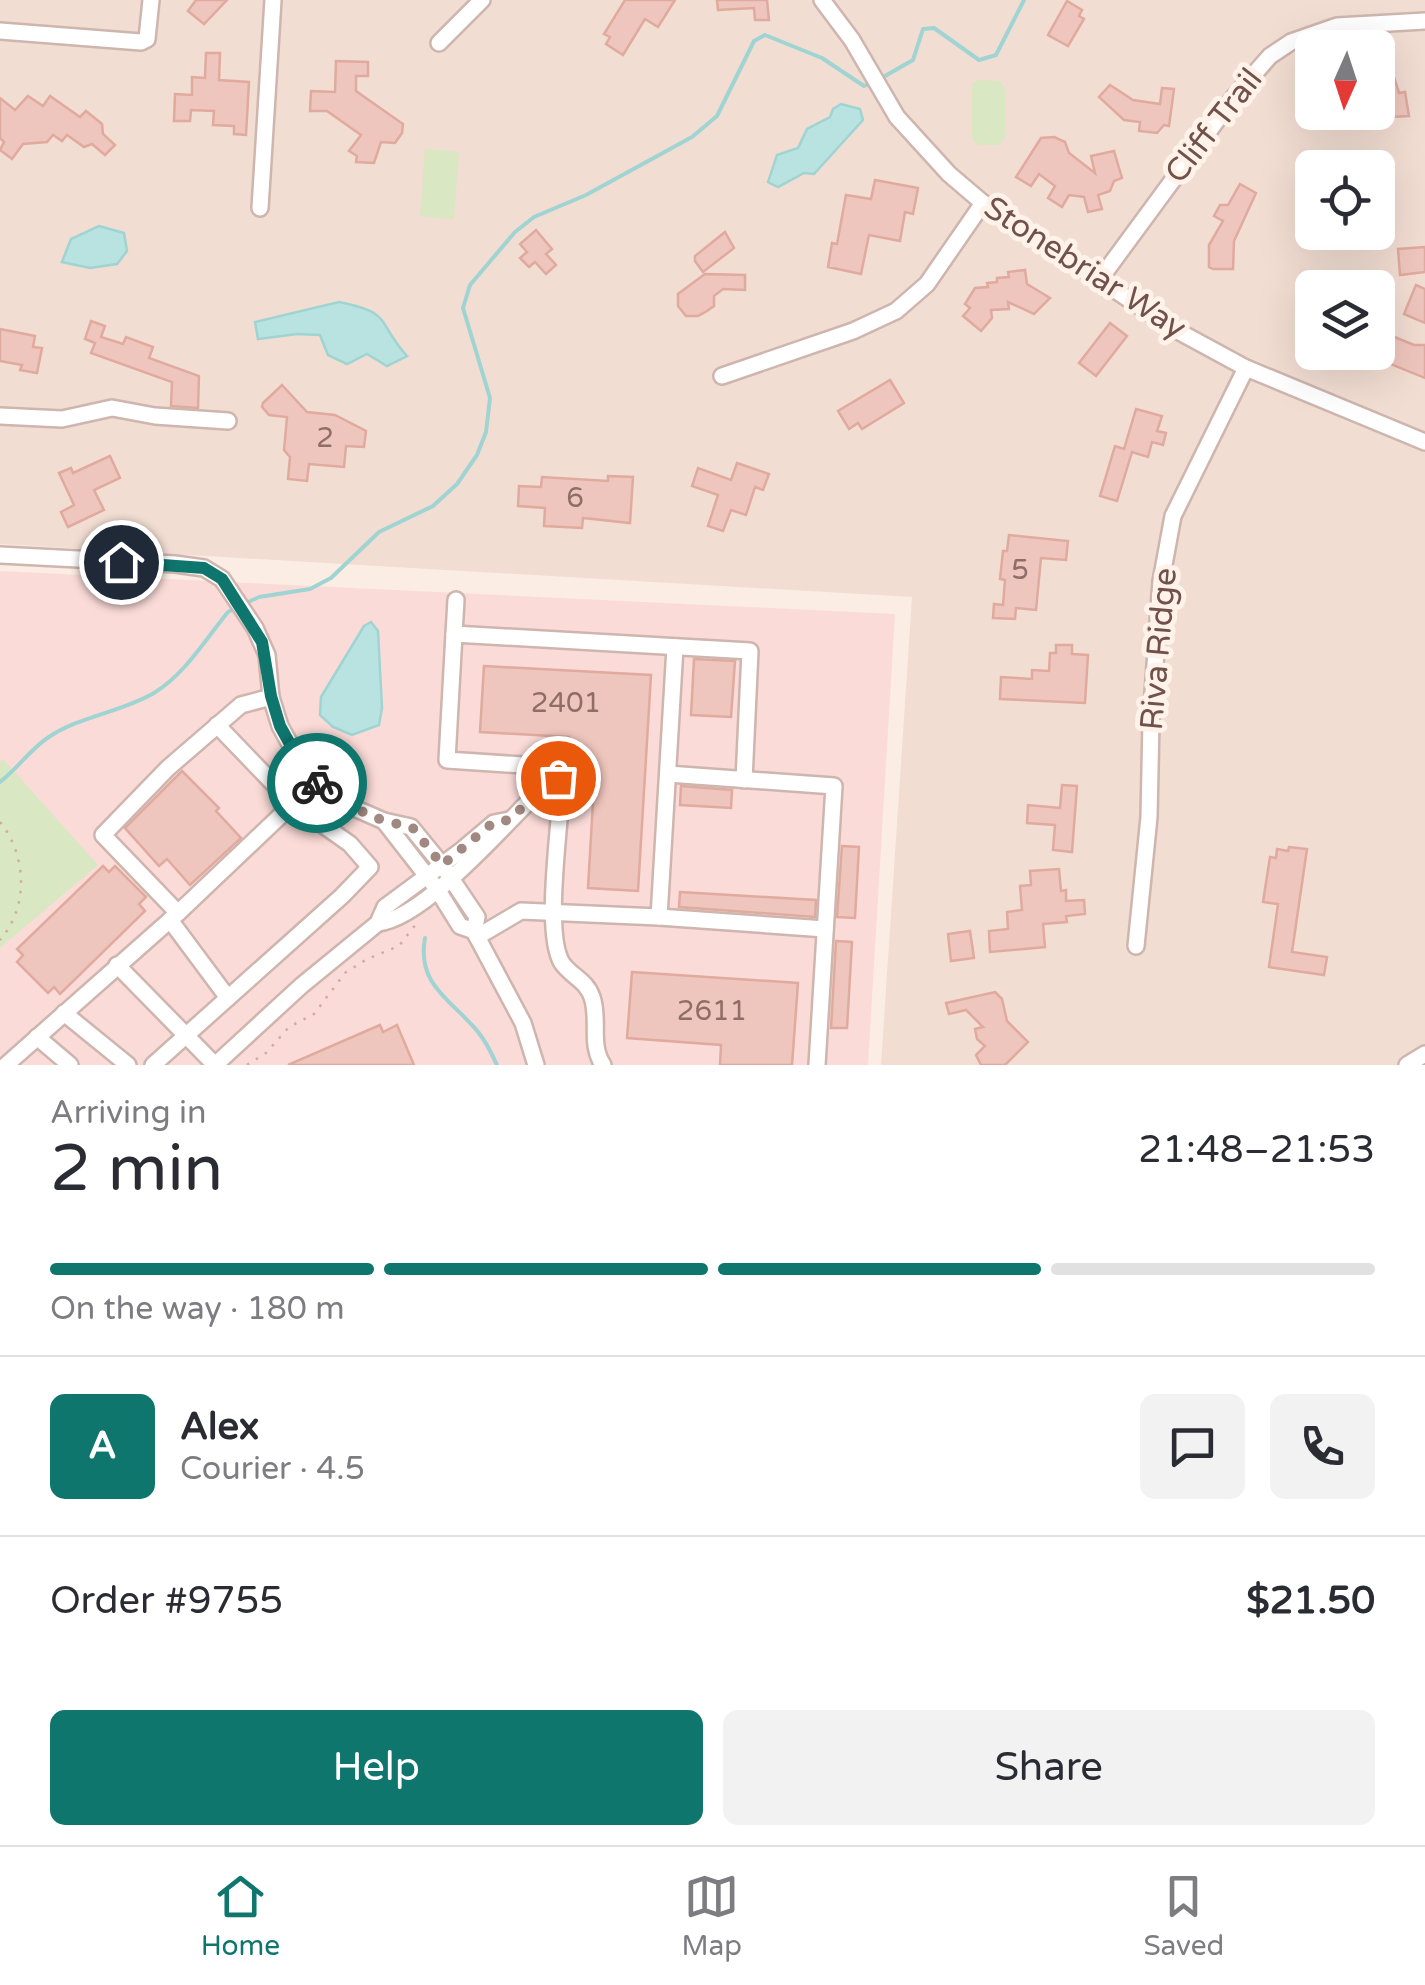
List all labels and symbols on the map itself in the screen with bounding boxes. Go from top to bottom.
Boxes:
north arrow [1295,30,1395,130]
street label: Cliff Trail [1157,61,1271,191]
street label: Stonebriar Way [977,189,1193,347]
house number: 2 [316,421,334,455]
house number: 6 [566,481,584,515]
pin [79,520,164,605]
house number: 5 [1011,553,1029,587]
street label: Riva Ridge [1133,566,1185,732]
house number: 2401 [531,686,601,720]
courier [267,733,367,833]
pin [516,736,601,821]
house number: 2611 [677,994,747,1028]

